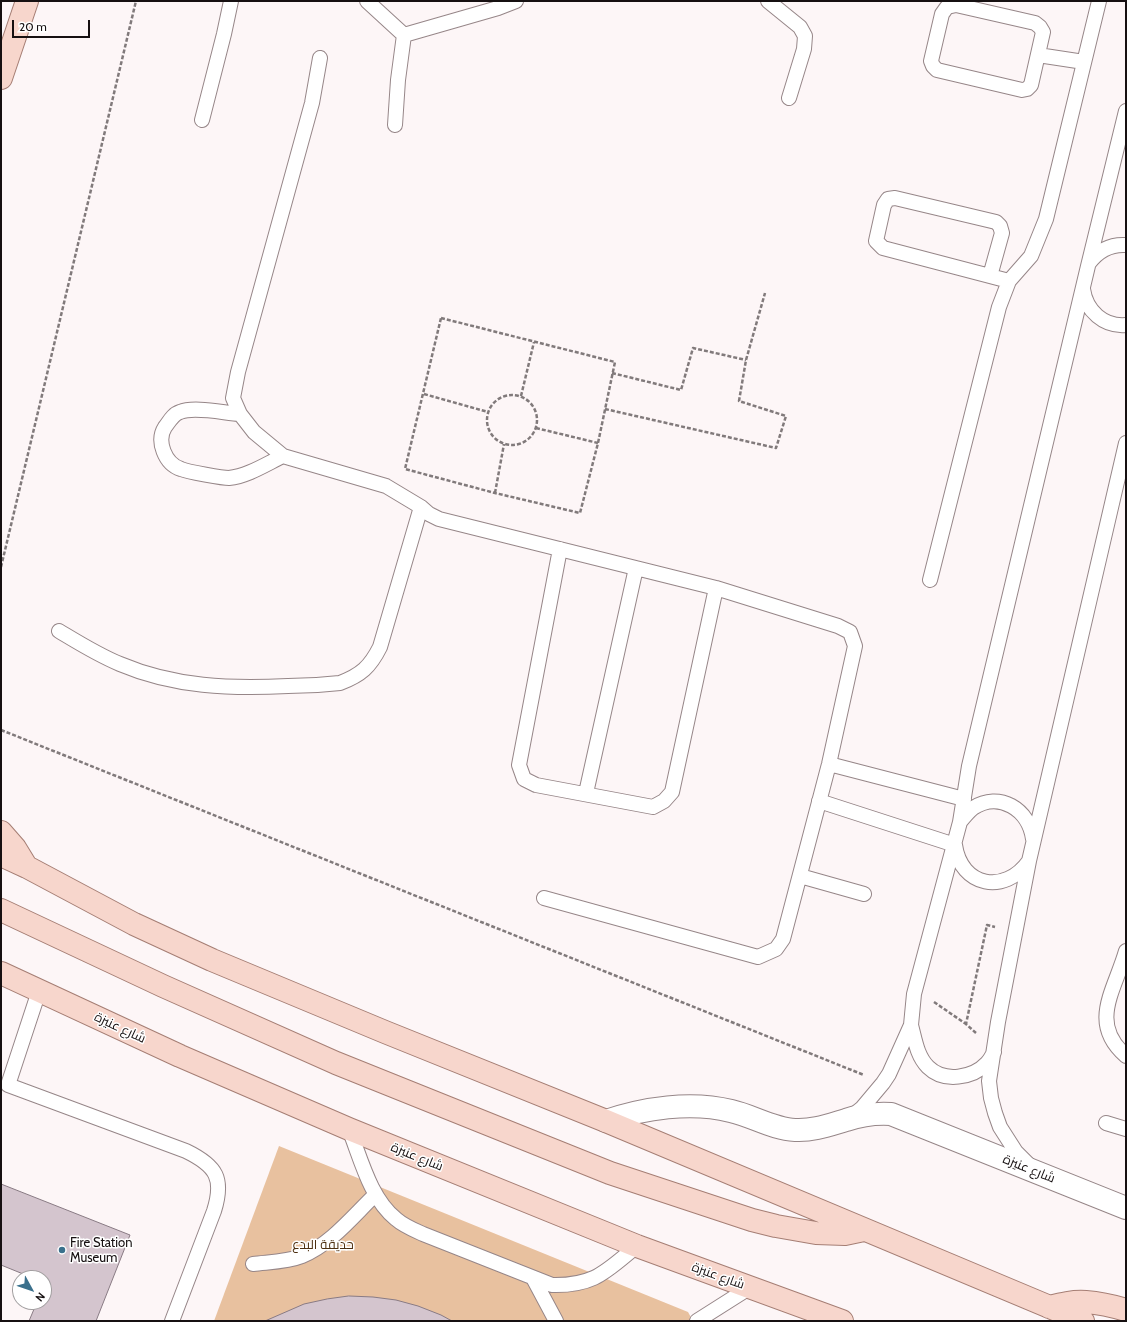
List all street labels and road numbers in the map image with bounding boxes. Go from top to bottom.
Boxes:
street label: شارع عنيزة [92,1009,148,1047]
street label: شارع عنيزة [389,1139,445,1175]
street label: شارع عنيزة [1001,1151,1057,1187]
street label: شارع عنيزة [690,1259,746,1293]

